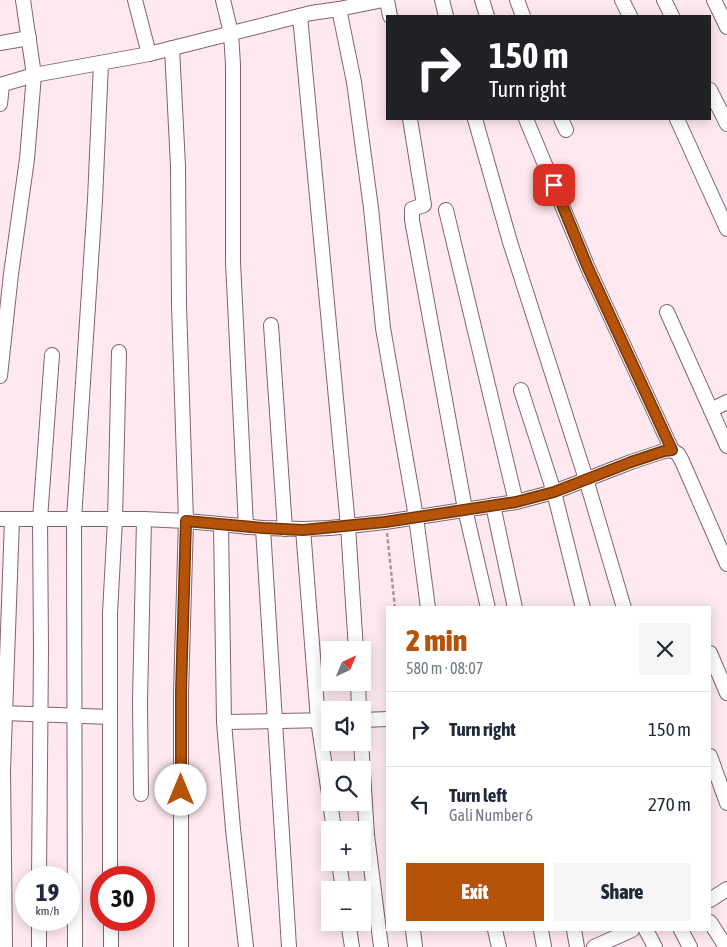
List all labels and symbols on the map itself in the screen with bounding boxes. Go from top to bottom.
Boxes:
pin [533,164,575,206]
north arrow [321,641,371,691]
position arrow [154,763,206,815]
speed limit sign: 30 [90,866,155,931]

